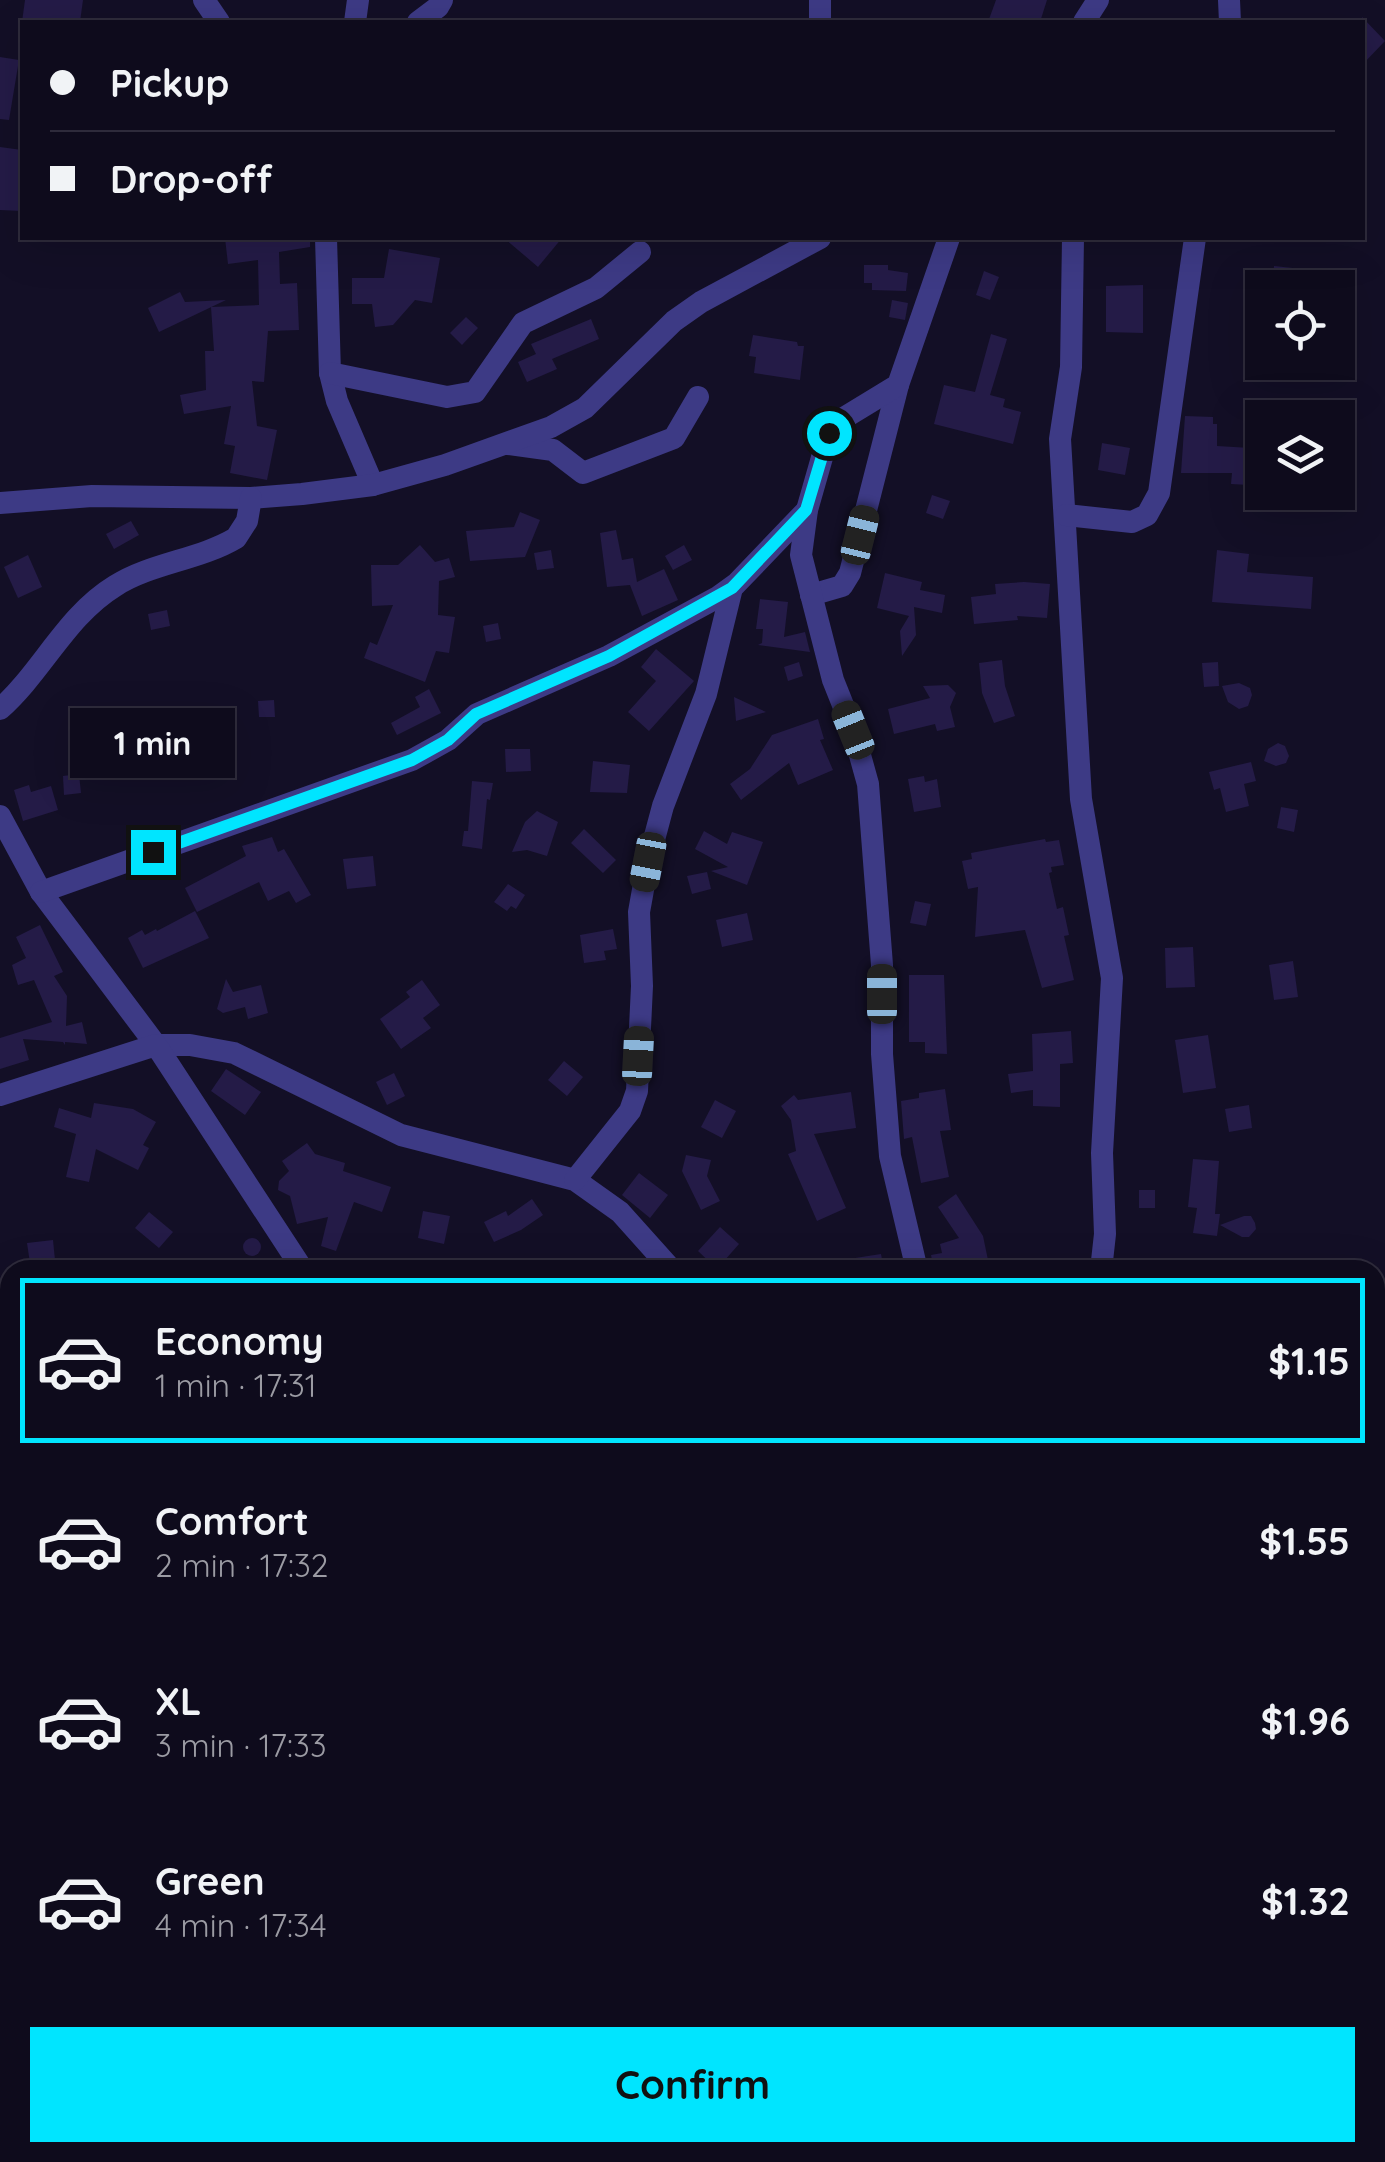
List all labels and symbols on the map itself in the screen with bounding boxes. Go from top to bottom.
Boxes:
route start [807,411,852,456]
car [838,502,882,568]
car [828,697,878,763]
callout: 1 min [70,707,236,777]
route end [131,830,176,875]
car [628,830,668,894]
car [867,964,897,1024]
car [621,1025,655,1087]

